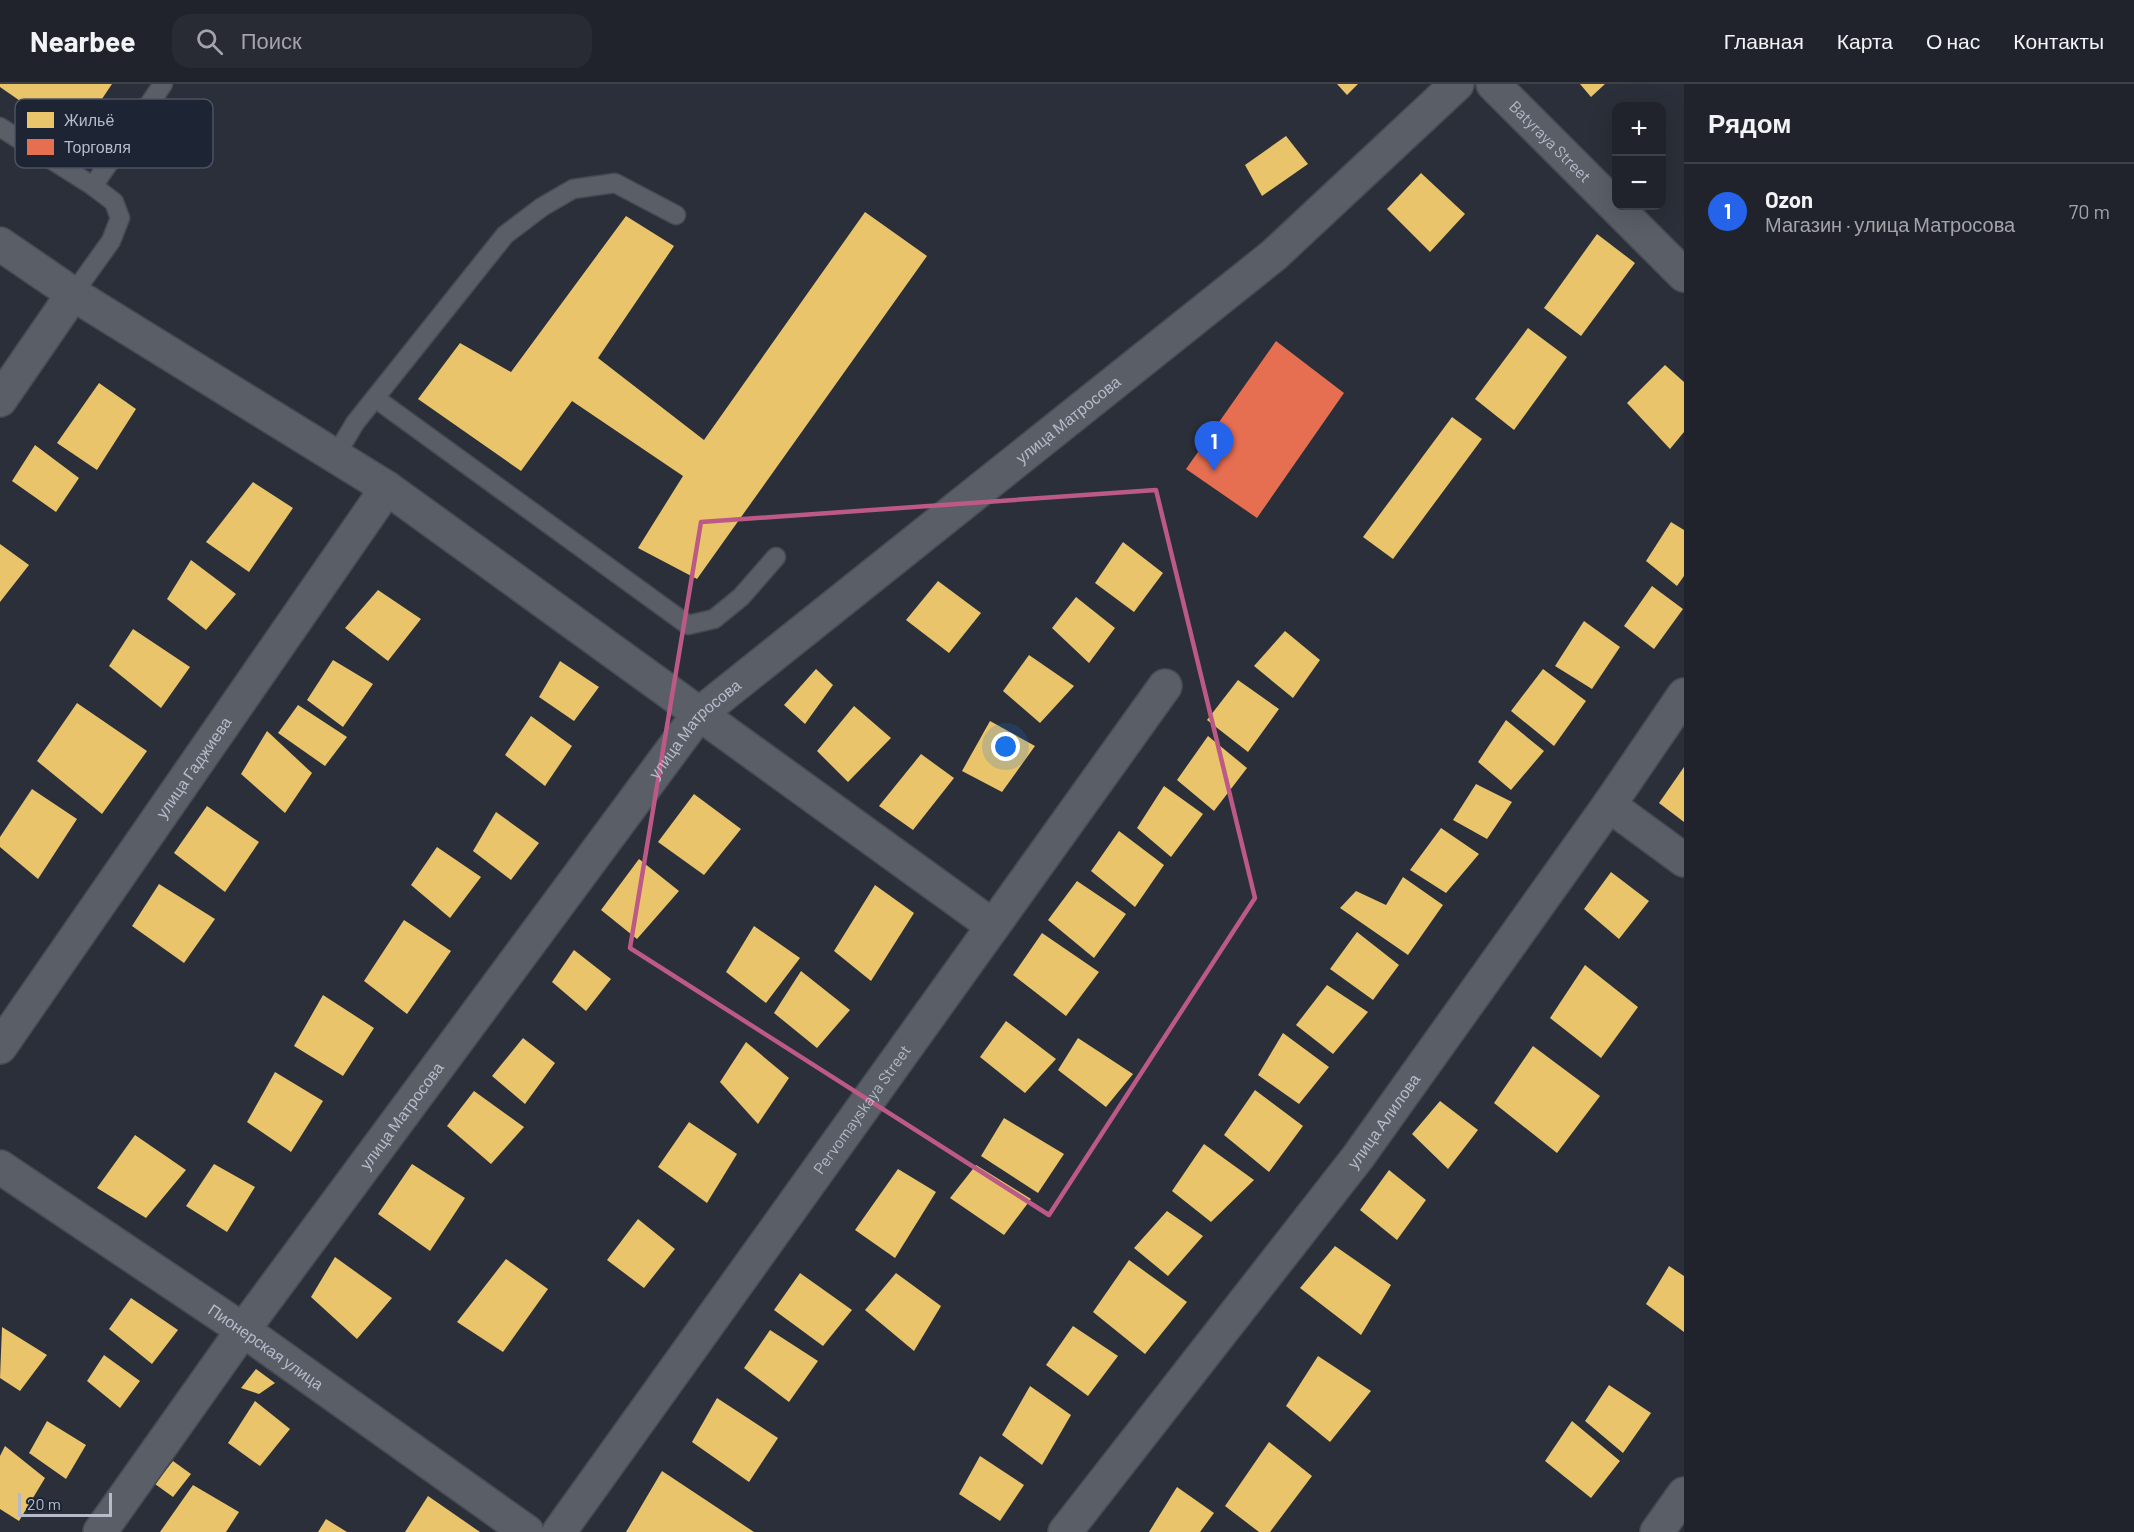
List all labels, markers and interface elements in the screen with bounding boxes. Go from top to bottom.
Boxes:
search box [172,14,592,68]
text: Nearbee [30,24,136,58]
icon: search [193,25,226,58]
text: Поиск [241,27,302,53]
text: Главная [1724,28,1804,53]
text: Карта [1837,28,1893,53]
text: О нас [1926,28,1980,53]
text: Контакты [2013,28,2104,53]
street label: Batyraya Street [1506,96,1595,186]
legend [15,99,213,168]
map controls [1612,102,1666,210]
button: + [1612,102,1666,156]
text: Рядом [1708,107,1791,138]
text: Жильё [64,110,114,129]
text: Торговля [64,137,131,156]
button: − [1612,156,1666,210]
text: Ozon [1765,186,1813,212]
text: 1 [1724,199,1731,223]
text: 70 m [2069,199,2110,223]
text: Магазин · улица Матросова [1765,212,2015,236]
street label: улица Матросова [1011,371,1124,467]
pin: 1 [1194,422,1234,471]
street label: улица Матросова [644,675,744,782]
street label: улица Гаджиева [151,713,235,822]
your location [991,732,1020,761]
street label: Pervomayskaya Street [809,1041,914,1177]
street label: улица Матросова [355,1058,447,1173]
street label: улица Алилова [1343,1070,1423,1172]
street label: Пионерская улица [205,1300,327,1393]
scale bar [18,1490,112,1518]
text: 20 m [27,1494,61,1513]

